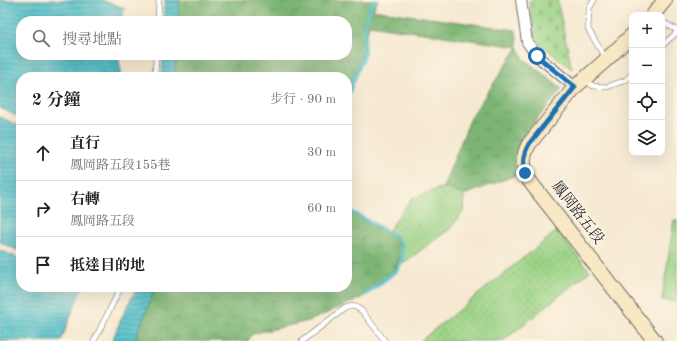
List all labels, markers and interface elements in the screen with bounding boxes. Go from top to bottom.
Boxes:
map controls [629,12,665,156]
button: + [629,12,665,48]
search box [16,16,352,60]
icon: search [30,27,52,49]
text: 搜尋地點 [62,33,122,48]
route start [528,47,546,65]
button: − [629,48,665,84]
button: locate [629,84,665,120]
text: 2 分鐘 [32,92,81,109]
text: 步行 · 90 m [270,93,336,106]
button: layers [629,120,665,156]
text: 直行 [70,137,100,152]
icon: ahead [32,142,54,164]
text: 30 m [307,146,336,159]
text: 鳳岡路五段155巷 [70,159,171,172]
route end [516,164,534,182]
street label: 鳳岡路五段 [548,178,608,247]
text: 右轉 [70,193,100,208]
icon: right [32,198,54,220]
text: 60 m [307,202,336,215]
text: 鳳岡路五段 [70,215,135,228]
icon: arrive [32,254,54,276]
text: 抵達目的地 [70,259,145,274]

